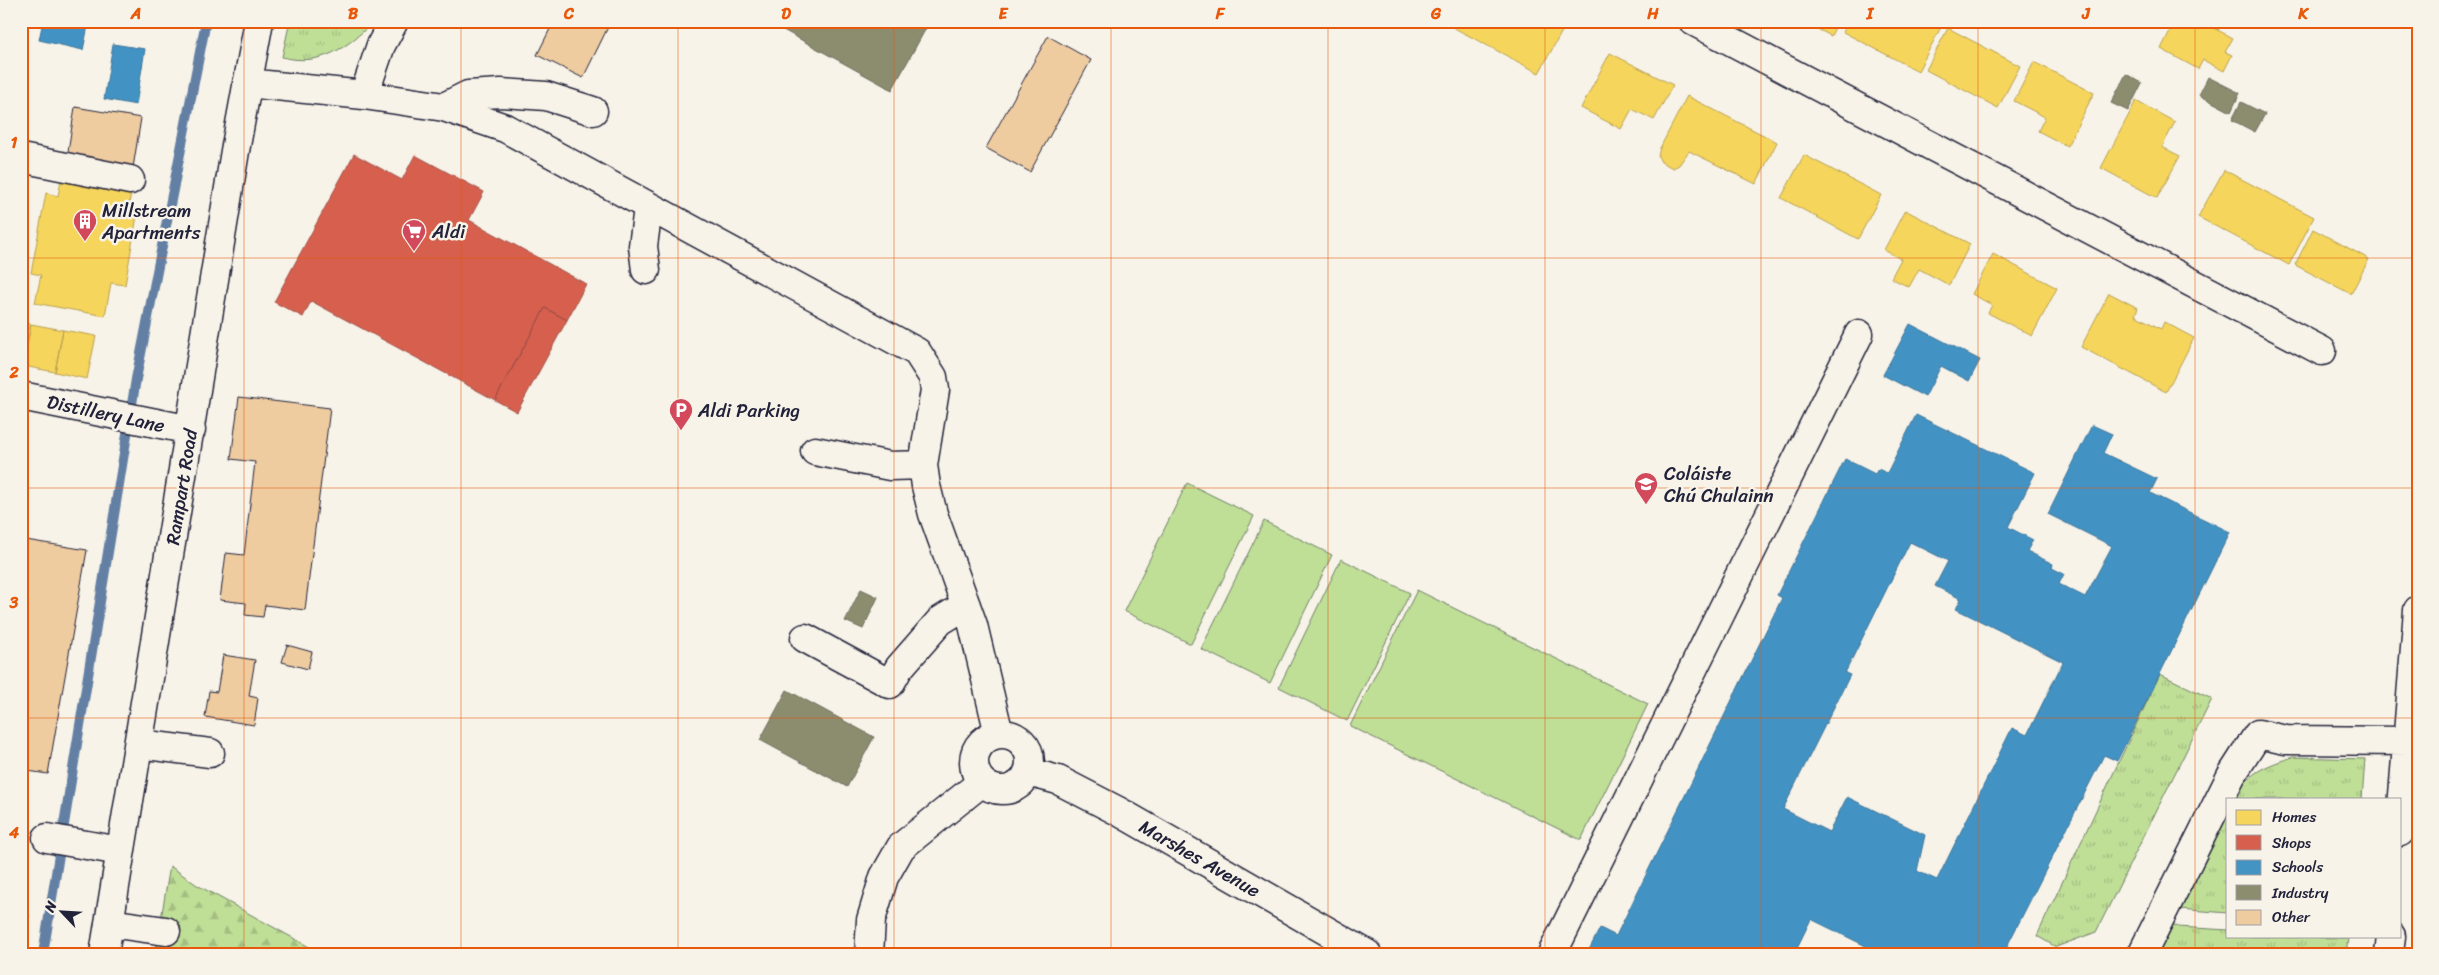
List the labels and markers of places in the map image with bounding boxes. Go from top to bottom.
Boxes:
place label: Millstream Apartments [101,194,201,249]
building icon: Millstream Apartments [72,208,98,242]
place label: Aldi [431,215,466,248]
supermarket icon: Aldi [401,218,427,252]
place label: Aldi Parking [697,394,800,427]
parking icon: Aldi Parking [668,397,694,431]
place label: Coláiste Chú Chulainn [1664,457,1774,512]
school or university icon: Coláiste Chú Chulainn [1633,471,1659,505]

